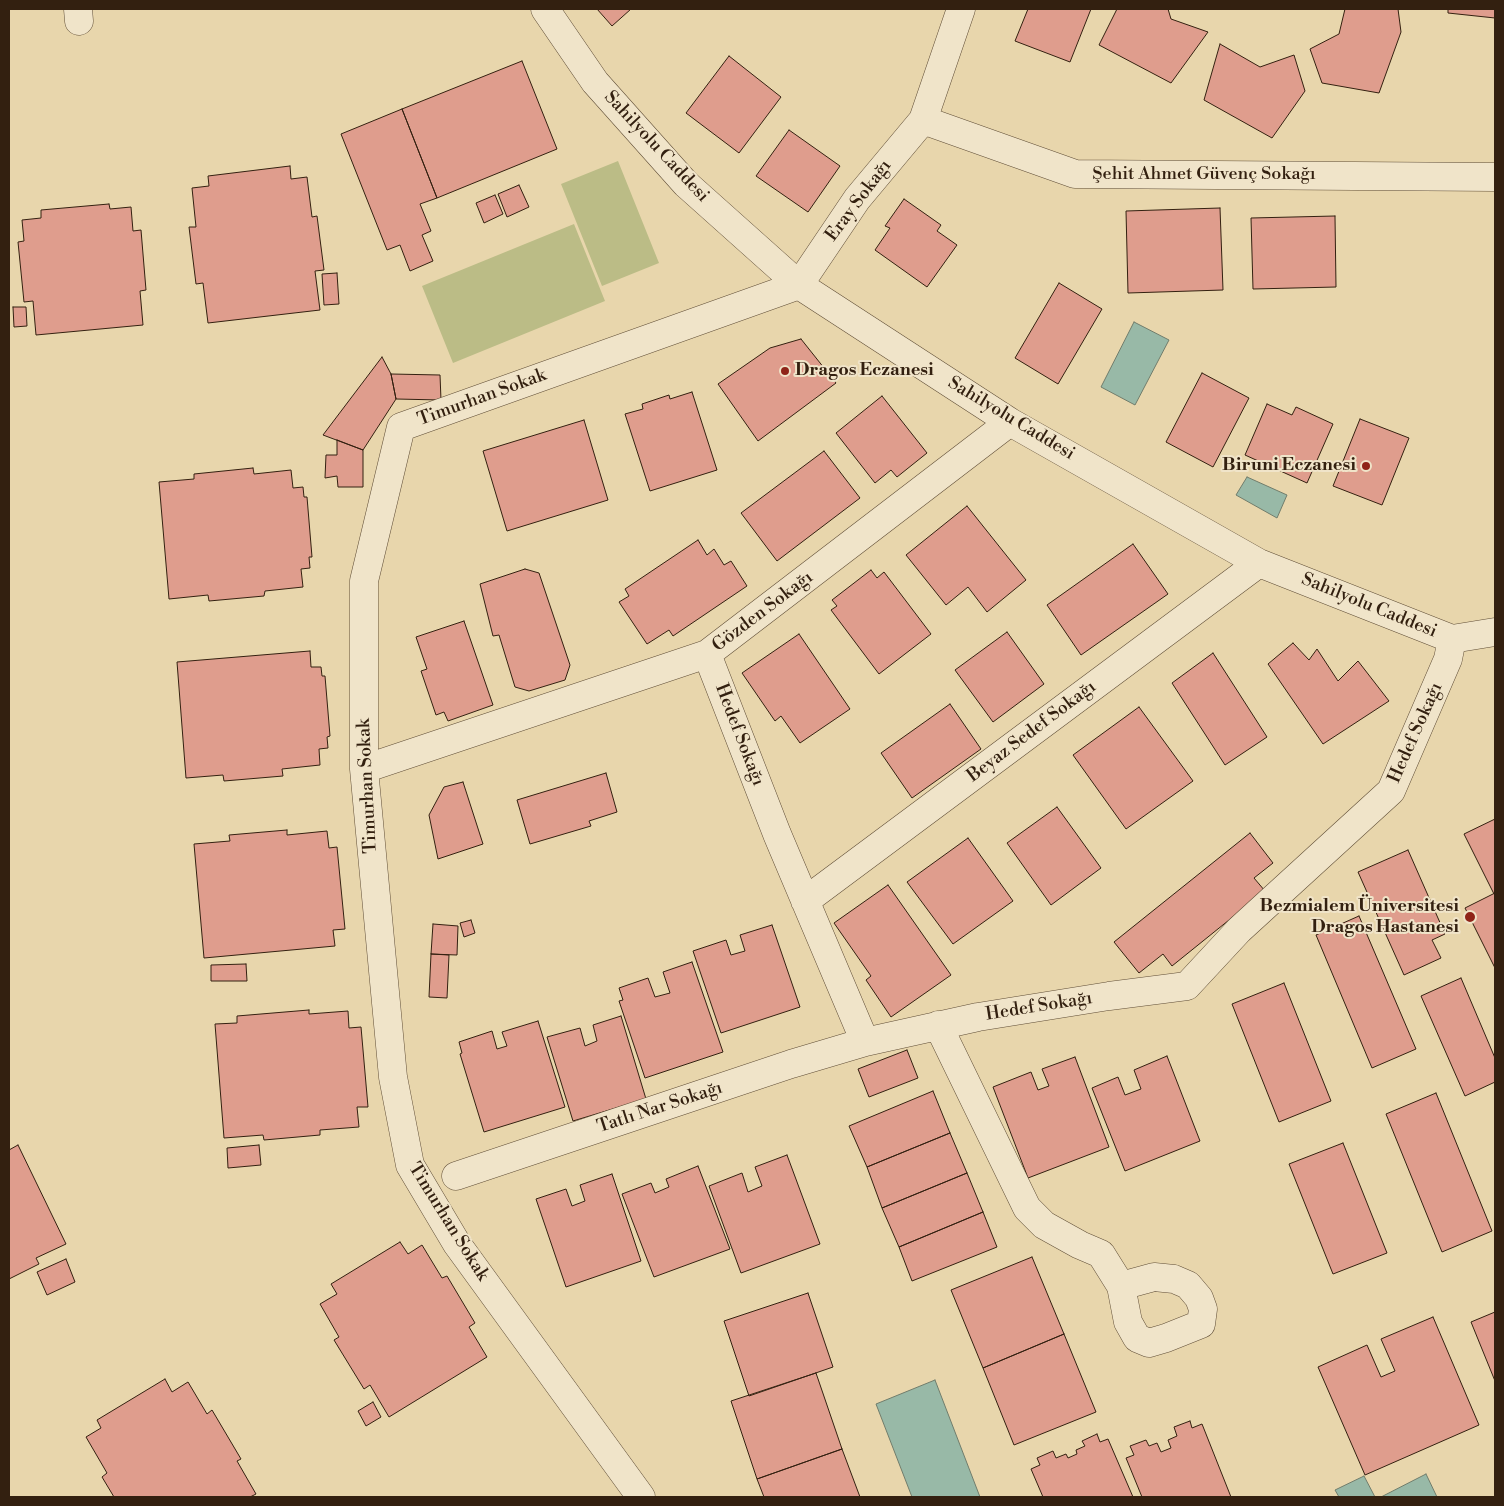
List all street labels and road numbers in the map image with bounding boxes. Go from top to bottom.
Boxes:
street label: Sahilyolu Caddesi [599,87,713,207]
street label: Eray Sokağı [821,156,897,246]
street label: Şehit Ahmet Güvenç Sokağı [1092,164,1316,186]
street label: Timurhan Sokak [415,365,549,431]
street label: Sahilyolu Caddesi [944,373,1078,465]
street label: Gözden Sokağı [708,567,818,657]
street label: Sahilyolu Caddesi [1298,569,1440,643]
street label: Beyaz Sedef Sokağı [963,677,1101,787]
street label: Hedef Sokağı [1384,679,1448,787]
street label: Hedef Sokağı [710,681,768,789]
street label: Timurhan Sokak [354,718,382,854]
street label: Hedef Sokağı [984,988,1094,1026]
street label: Tatlı Nar Sokağı [594,1078,726,1138]
street label: Timurhan Sokak [403,1159,493,1285]

